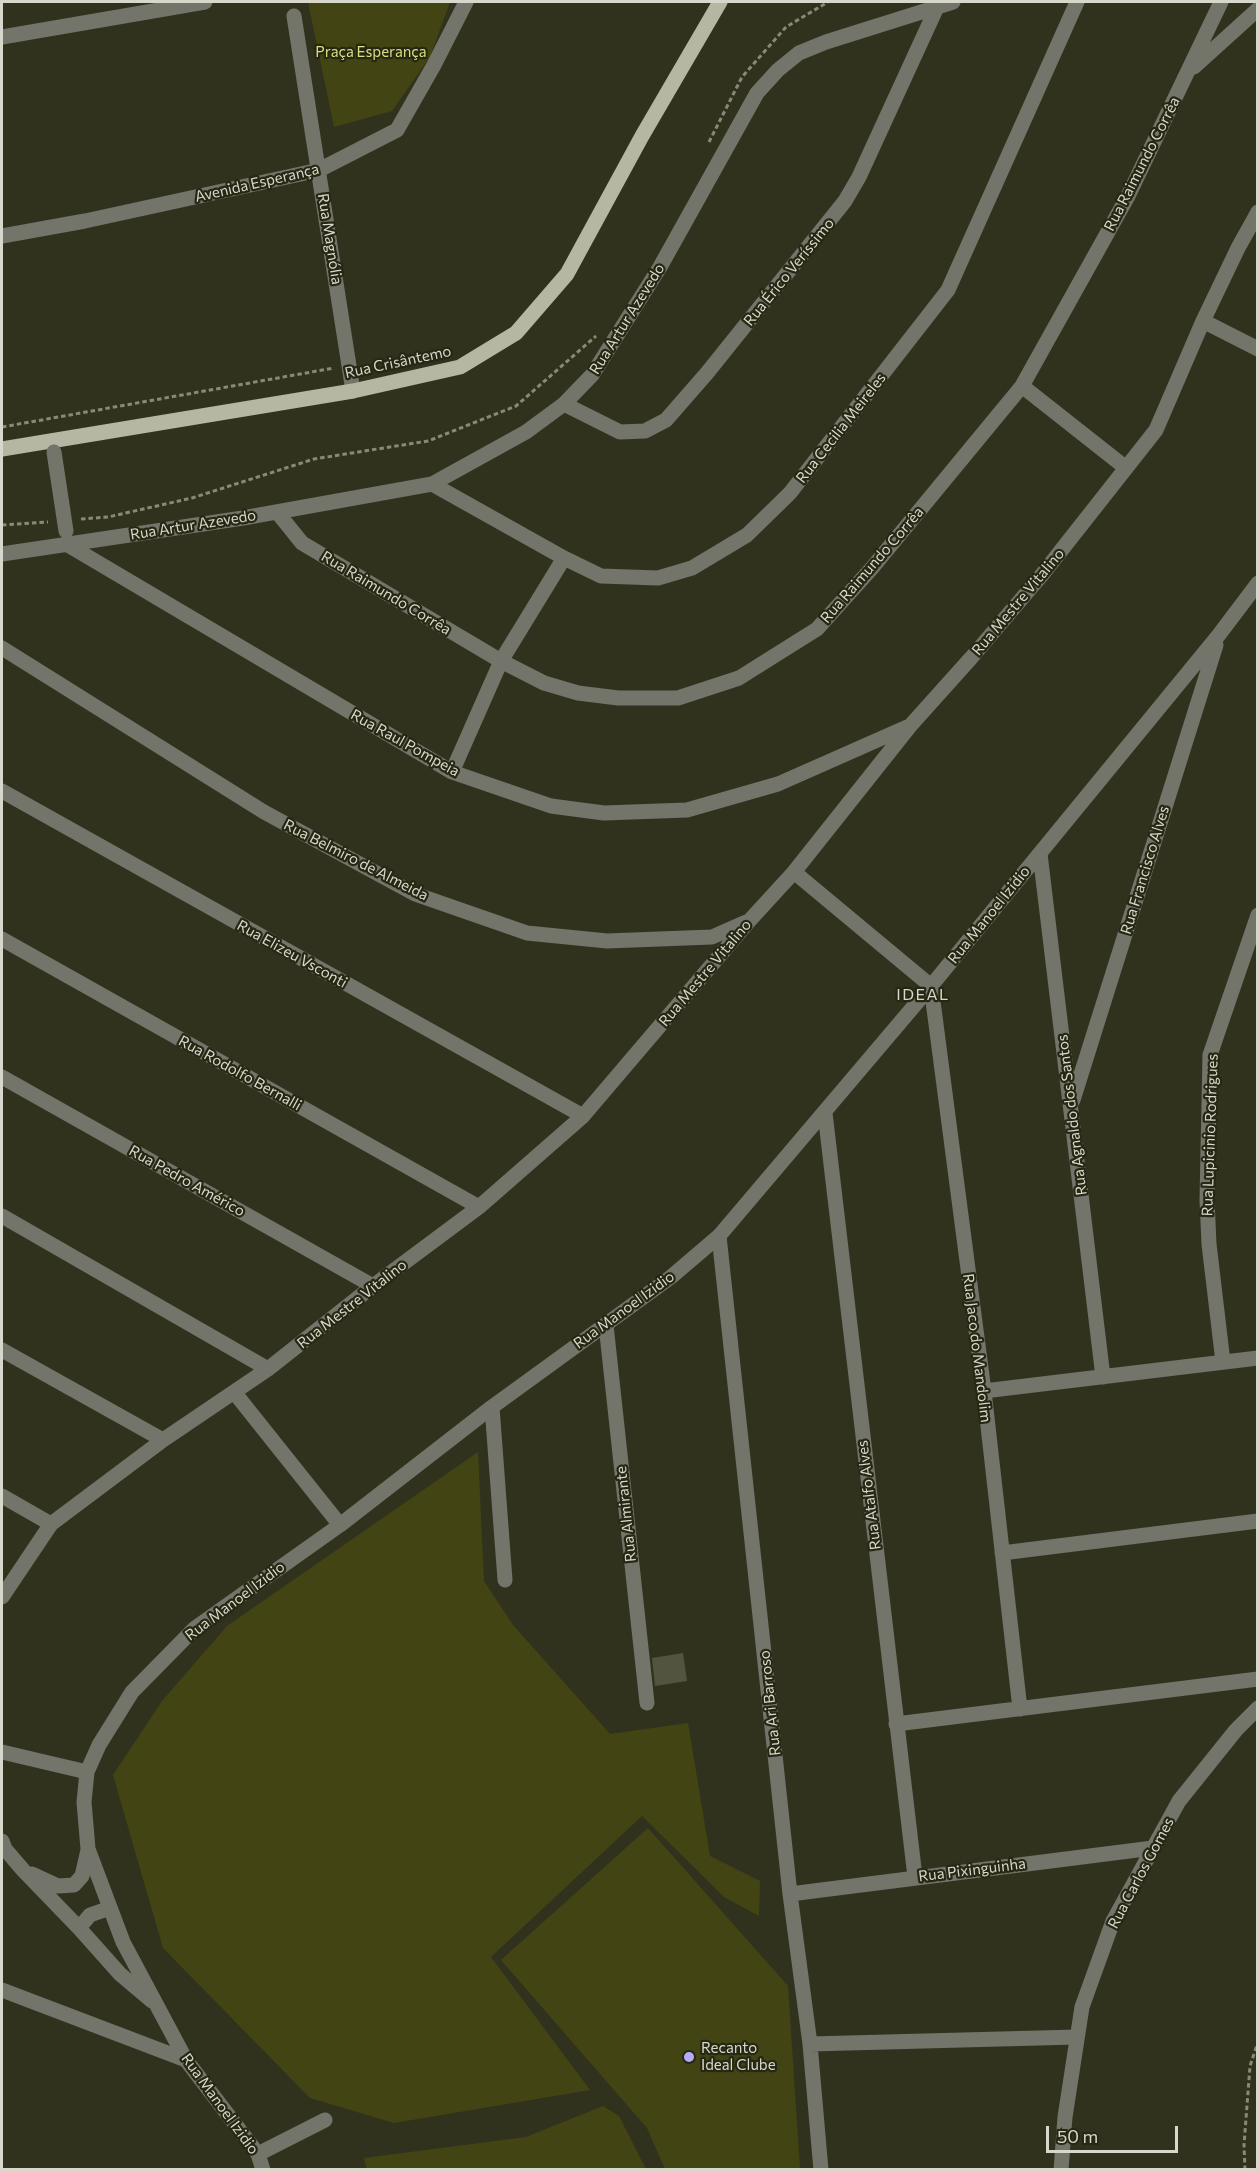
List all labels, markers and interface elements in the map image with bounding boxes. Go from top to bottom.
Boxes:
park label: Praça Esperança [315,43,427,61]
street label: Rua Raimundo Corrêa [1100,94,1184,234]
street label: Avenida Esperança [193,160,321,206]
street label: Rua Magnólia [314,192,346,286]
street label: Rua Érico Veríssimo [740,214,838,330]
street label: Rua Artur Azevedo [586,260,668,378]
street label: Rua Crisântemo [343,342,453,382]
street label: Rua Cecilia Meireles [792,369,890,487]
street label: Rua Raimundo Corrêa [817,503,927,627]
street label: Rua Artur Azevedo [129,506,257,544]
street label: Rua Mestre Vitalino [968,545,1068,659]
street label: Rua Raimundo Corrêa [318,547,454,639]
street label: Rua Raul Pompeia [347,706,463,780]
street label: Rua Francisco Alves [1117,804,1173,936]
street label: Rua Belmiro de Almeida [281,816,431,904]
street label: Rua Manoel Izidio [944,863,1034,967]
street label: Rua Elizeu Vsconti [234,916,350,992]
street label: Rua Mestre Vitalino [655,916,755,1030]
district label: IDEAL [896,985,950,1005]
street label: Rua Rodolfo Bernalli [175,1032,305,1114]
street label: Rua Agnaldo dos Santos [1053,1033,1091,1197]
street label: Rua Lupicinio Rodrigues [1198,1053,1222,1217]
street label: Rua Pedro Américo [126,1142,248,1220]
street label: Rua Mestre Vitalino [294,1256,410,1352]
street label: Rua Manoel Izidio [570,1267,678,1353]
street label: Rua Jaco do Mandolim [959,1272,995,1424]
street label: Rua Atalfo Alves [853,1439,885,1551]
street label: Rua Almirante [612,1465,640,1563]
street label: Rua Manoel Izidio [182,1558,288,1644]
street label: Rua Ari Barroso [756,1649,784,1757]
street label: Rua Carlos Gomes [1104,1814,1178,1932]
street label: Rua Pixinguinha [917,1854,1027,1886]
place label: Recanto Ideal Clube [701,2039,776,2074]
street label: Rua Manoel Izidio [177,2050,263,2158]
marker: Recanto Ideal Clube [682,2050,696,2064]
scale bar [1049,2114,1181,2152]
text: 50 m [1057,2125,1098,2147]

